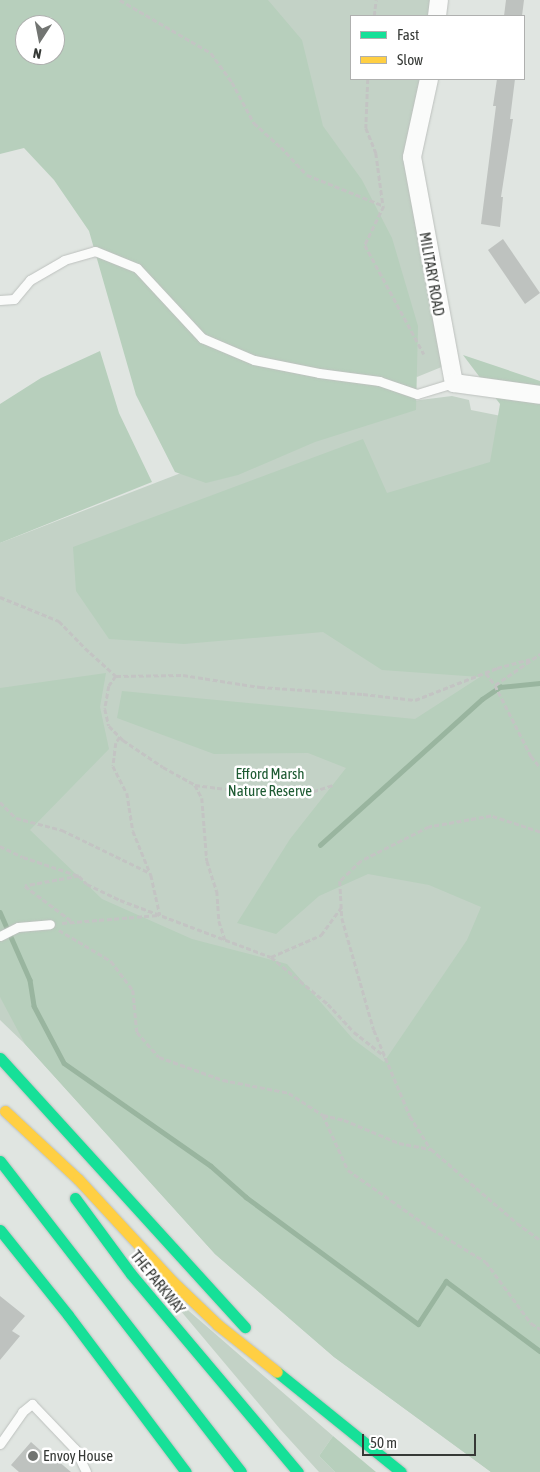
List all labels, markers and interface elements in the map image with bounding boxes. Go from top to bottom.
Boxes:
north arrow [15,15,65,65]
legend [350,15,525,80]
text: Fast [397,26,419,43]
text: N [32,45,43,62]
text: Slow [397,51,423,68]
street label: MILITARY ROAD [416,231,448,317]
park label: Efford Marsh Nature Reserve [228,764,312,799]
street label: THE PARKWAY [127,1247,189,1317]
scale bar [365,1424,479,1456]
text: 50 m [370,1434,397,1451]
place label: Envoy House [43,1447,113,1465]
marker: Envoy House [27,1450,39,1462]

